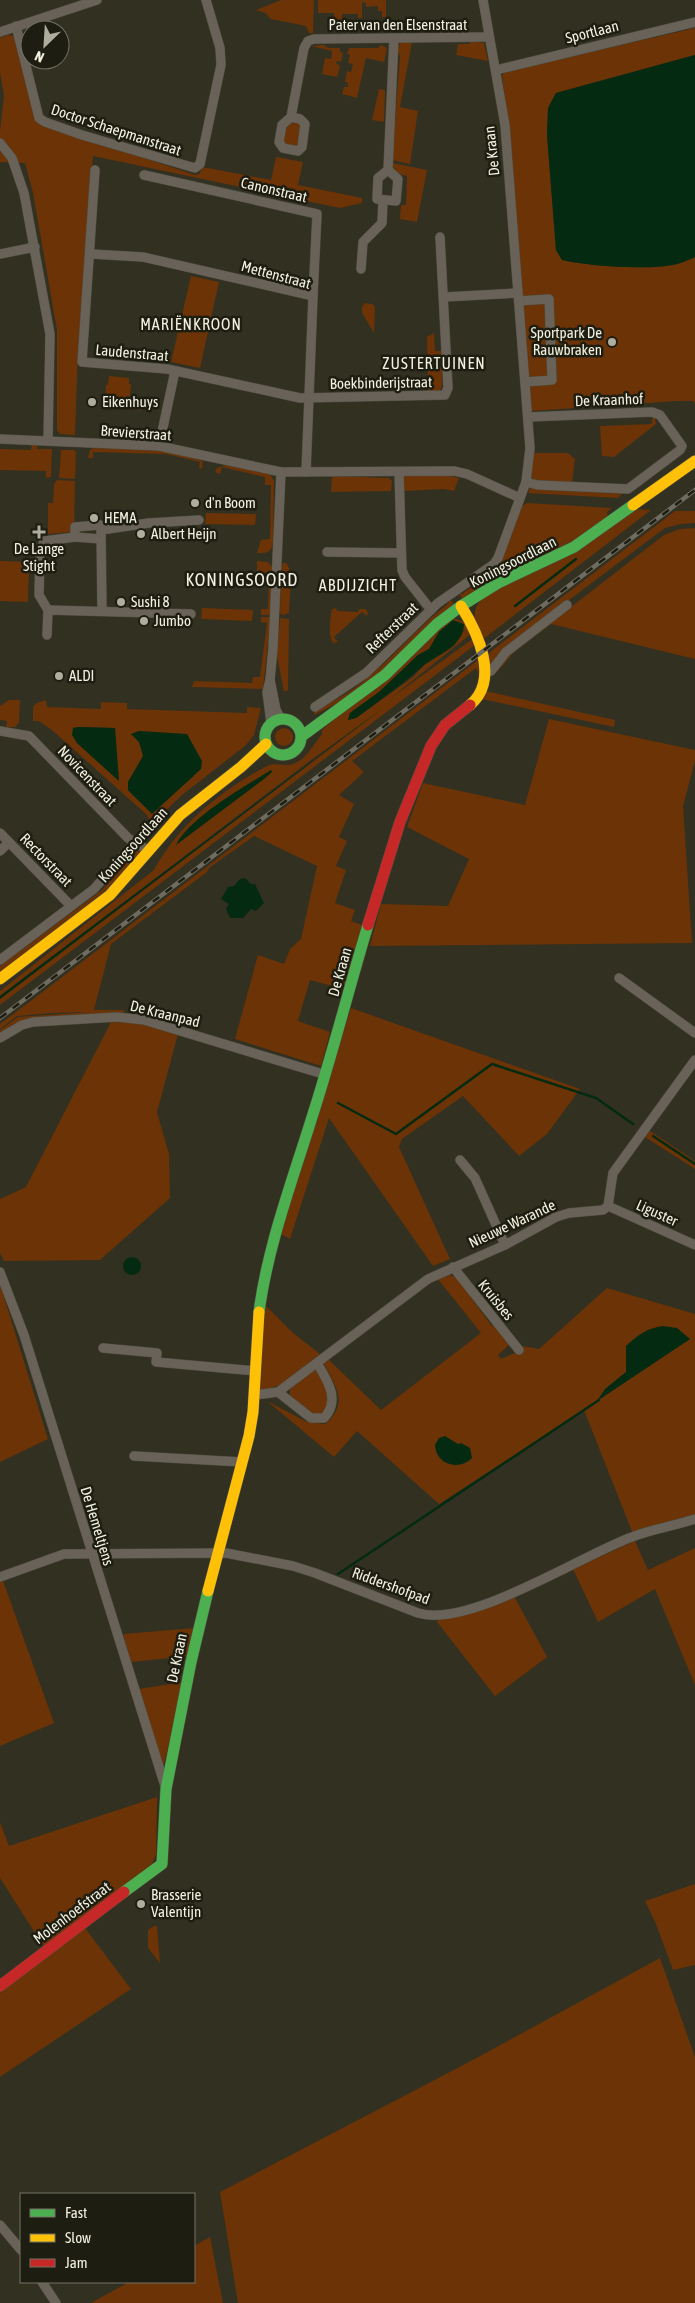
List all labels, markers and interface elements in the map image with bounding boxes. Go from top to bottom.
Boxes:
street label: Pater van den Elsenstraat [329,16,467,33]
street label: Sportlaan [563,17,620,46]
north arrow [20,20,70,70]
text: N [32,48,47,66]
street label: Doctor Schaepmanstraat [49,100,183,159]
street label: De Kraan [480,125,503,177]
street label: Canonstraat [239,174,309,205]
street label: Mettenstraat [239,257,313,292]
district label: MARIËNKROON [140,315,242,333]
place label: Sportpark De Rauwbraken [531,324,602,358]
marker: Sportpark De Rauwbraken [606,336,618,348]
street label: Laudenstraat [95,341,169,364]
district label: ZUSTERTUINEN [382,354,486,372]
street label: Boekbinderijstraat [330,373,432,392]
street label: De Kraanhof [574,390,643,409]
place label: Eikenhuys [102,393,158,410]
marker: Eikenhuys [86,396,98,408]
street label: Brevierstraat [100,422,172,443]
place label: d'n Boom [205,494,256,511]
marker: d'n Boom [189,497,201,509]
place label: HEMA [104,509,137,526]
marker: HEMA [88,512,100,524]
place label: Albert Heijn [151,525,217,542]
marker: De Lange Stight [33,526,45,538]
marker: Albert Heijn [135,528,147,540]
street label: Koningsoordlaan [467,532,559,591]
place label: De Lange Stight [14,540,64,574]
district label: KONINGSOORD [186,569,298,590]
district label: ABDIJZICHT [319,576,397,594]
place label: Sushi 8 [131,593,170,610]
marker: Sushi 8 [115,596,127,608]
street label: Refterstraat [362,599,421,657]
place label: Jumbo [154,612,191,629]
marker: Jumbo [138,615,150,627]
place label: ALDI [69,667,94,684]
marker: ALDI [53,670,65,682]
street label: Novicenstraat [54,742,120,809]
street label: Koningsoordlaan [95,804,171,886]
street label: Rectorstraat [17,829,76,890]
street label: De Kraan [324,946,355,998]
street label: De Kraanpad [129,997,202,1030]
street label: Nieuwe Warande [466,1196,558,1251]
street label: Liguster [634,1196,681,1229]
street label: Kruisbes [475,1276,518,1323]
street label: De Hemeltjens [77,1484,118,1567]
street label: Riddershofpad [350,1564,432,1607]
street label: De Kraan [163,1632,190,1684]
street label: Molenhoefstraat [30,1878,114,1947]
place label: Brasserie Valentijn [151,1886,201,1920]
marker: Brasserie Valentijn [135,1898,147,1910]
legend [20,2193,195,2283]
text: Fast [65,2204,87,2221]
text: Slow [65,2229,91,2246]
text: Jam [65,2254,88,2271]

